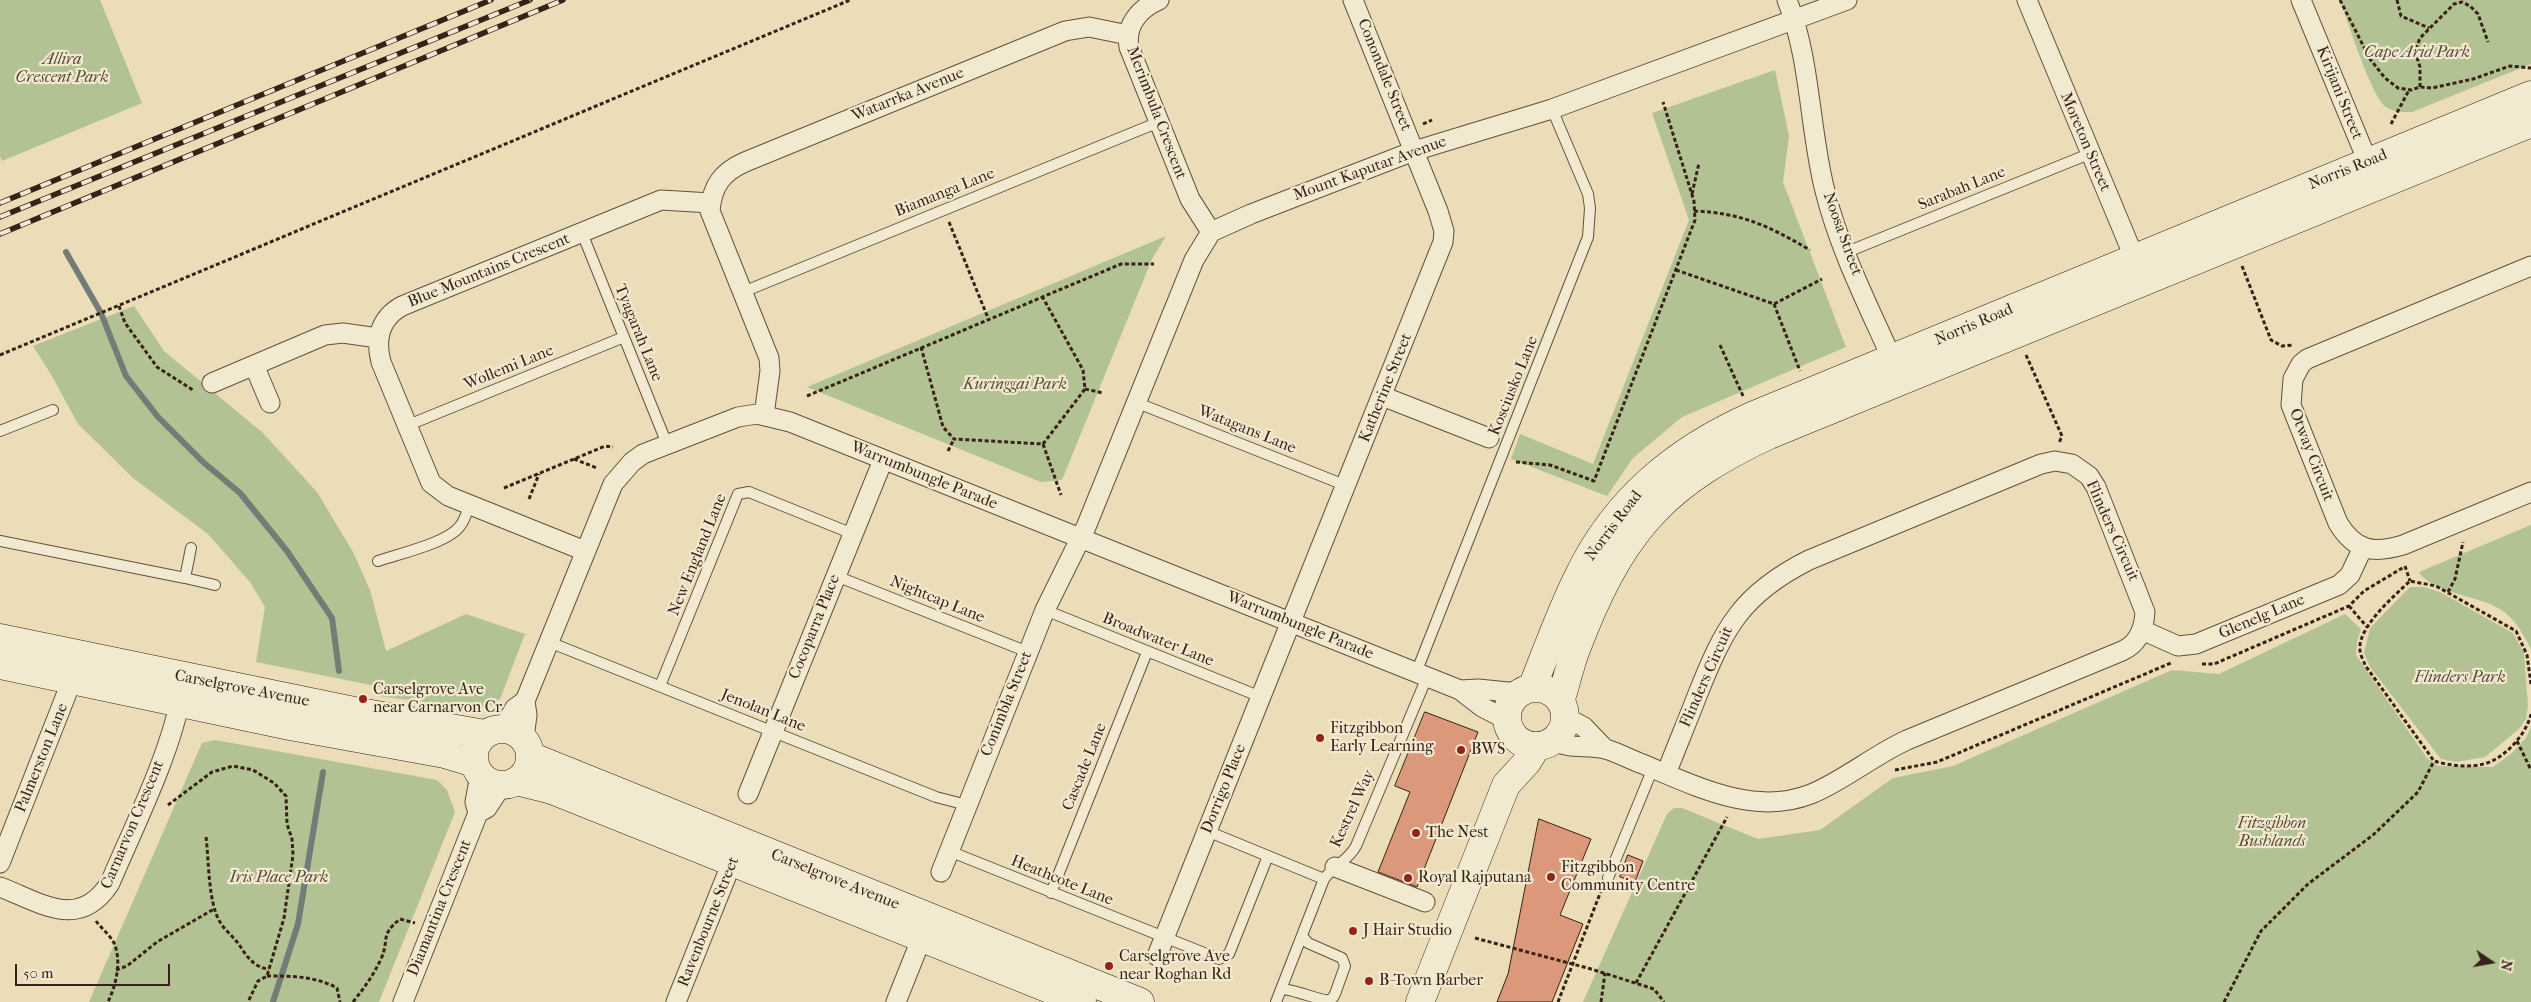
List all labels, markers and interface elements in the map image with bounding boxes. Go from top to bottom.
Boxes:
street label: Conondale Street [1353,16,1415,134]
park label: Cape Arid Park [2364,43,2470,63]
street label: Merimbula Crescent [1122,44,1190,182]
street label: Kirijani Street [2312,44,2366,142]
park label: Allira Crescent Park [15,50,109,88]
street label: Watarrka Avenue [849,64,967,126]
street label: Moreton Street [2056,90,2114,194]
street label: Mount Kaputar Avenue [1291,132,1449,206]
street label: Norris Road [2306,146,2390,194]
street label: Sarabah Lane [1916,163,2008,215]
street label: Biamanga Lane [892,164,998,222]
street label: Noosa Street [1818,190,1866,278]
street label: Blue Mountains Crescent [405,230,573,312]
street label: Tyagarah Lane [610,282,666,384]
street label: Norris Road [1932,300,2016,350]
street label: Katherine Street [1355,331,1417,445]
street label: Kosciusko Lane [1485,333,1543,439]
street label: Wollemi Lane [461,341,557,395]
park label: Kuringgai Park [963,375,1067,395]
street label: Watagans Lane [1195,402,1299,458]
street label: Otway Circuit [2285,406,2337,504]
street label: Warrumbungle Parade [848,438,1000,514]
street label: Flinders Circuit [2081,478,2143,584]
street label: Norris Road [1581,487,1647,565]
street label: New England Lane [665,491,731,619]
street label: Cocoparra Place [785,572,845,682]
street label: Nightcap Lane [887,572,987,628]
street label: Warrumbungle Parade [1224,588,1376,664]
street label: Glenelg Lane [2216,590,2308,644]
street label: Broadwater Lane [1100,609,1216,671]
street label: Flinders Circuit [1676,624,1738,730]
street label: Conimbla Street [977,649,1037,759]
street label: Carselgrove Avenue [173,667,311,711]
park label: Flinders Park [2414,668,2506,688]
place label: Carselgrove Ave near Carnarvon Cr [373,680,502,718]
street label: Jenolan Lane [718,685,808,737]
marker: Carselgrove Ave near Carnarvon Cr [357,693,369,705]
street label: Palmerston Lane [11,701,73,815]
place label: Fitzgibbon Early Learning [1330,719,1434,757]
street label: Cascade Lane [1059,720,1111,814]
marker: Fitzgibbon Early Learning [1314,732,1326,744]
place label: BWS [1471,740,1505,760]
street label: Dorrigo Place [1197,741,1251,837]
marker: BWS [1455,744,1467,756]
street label: Carnarvon Crescent [97,758,169,892]
street label: Kestrel Way [1327,767,1379,851]
park label: Fitzgibbon Bushlands [2238,814,2306,852]
place label: The Nest [1426,823,1489,843]
marker: The Nest [1410,827,1422,839]
street label: Diamantina Crescent [404,837,476,979]
street label: Carselgrove Avenue [768,845,902,915]
street label: Heathcote Lane [1008,852,1116,910]
street label: Ravenbourne Street [674,854,744,990]
place label: Fitzgibbon Community Centre [1561,858,1695,896]
park label: Iris Place Park [230,868,328,888]
place label: Royal Rajputana [1418,868,1531,888]
marker: Fitzgibbon Community Centre [1545,871,1557,883]
marker: Royal Rajputana [1402,872,1414,884]
place label: J Hair Studio [1363,921,1452,941]
marker: J Hair Studio [1347,925,1359,937]
north arrow [2466,937,2516,987]
place label: Carselgrove Ave near Roghan Rd [1119,947,1231,985]
scale bar [18,954,172,986]
text: N [2497,958,2516,972]
marker: Carselgrove Ave near Roghan Rd [1103,960,1115,972]
text: 50 m [23,964,53,982]
place label: B-Town Barber [1379,971,1483,991]
marker: B-Town Barber [1363,975,1375,987]

